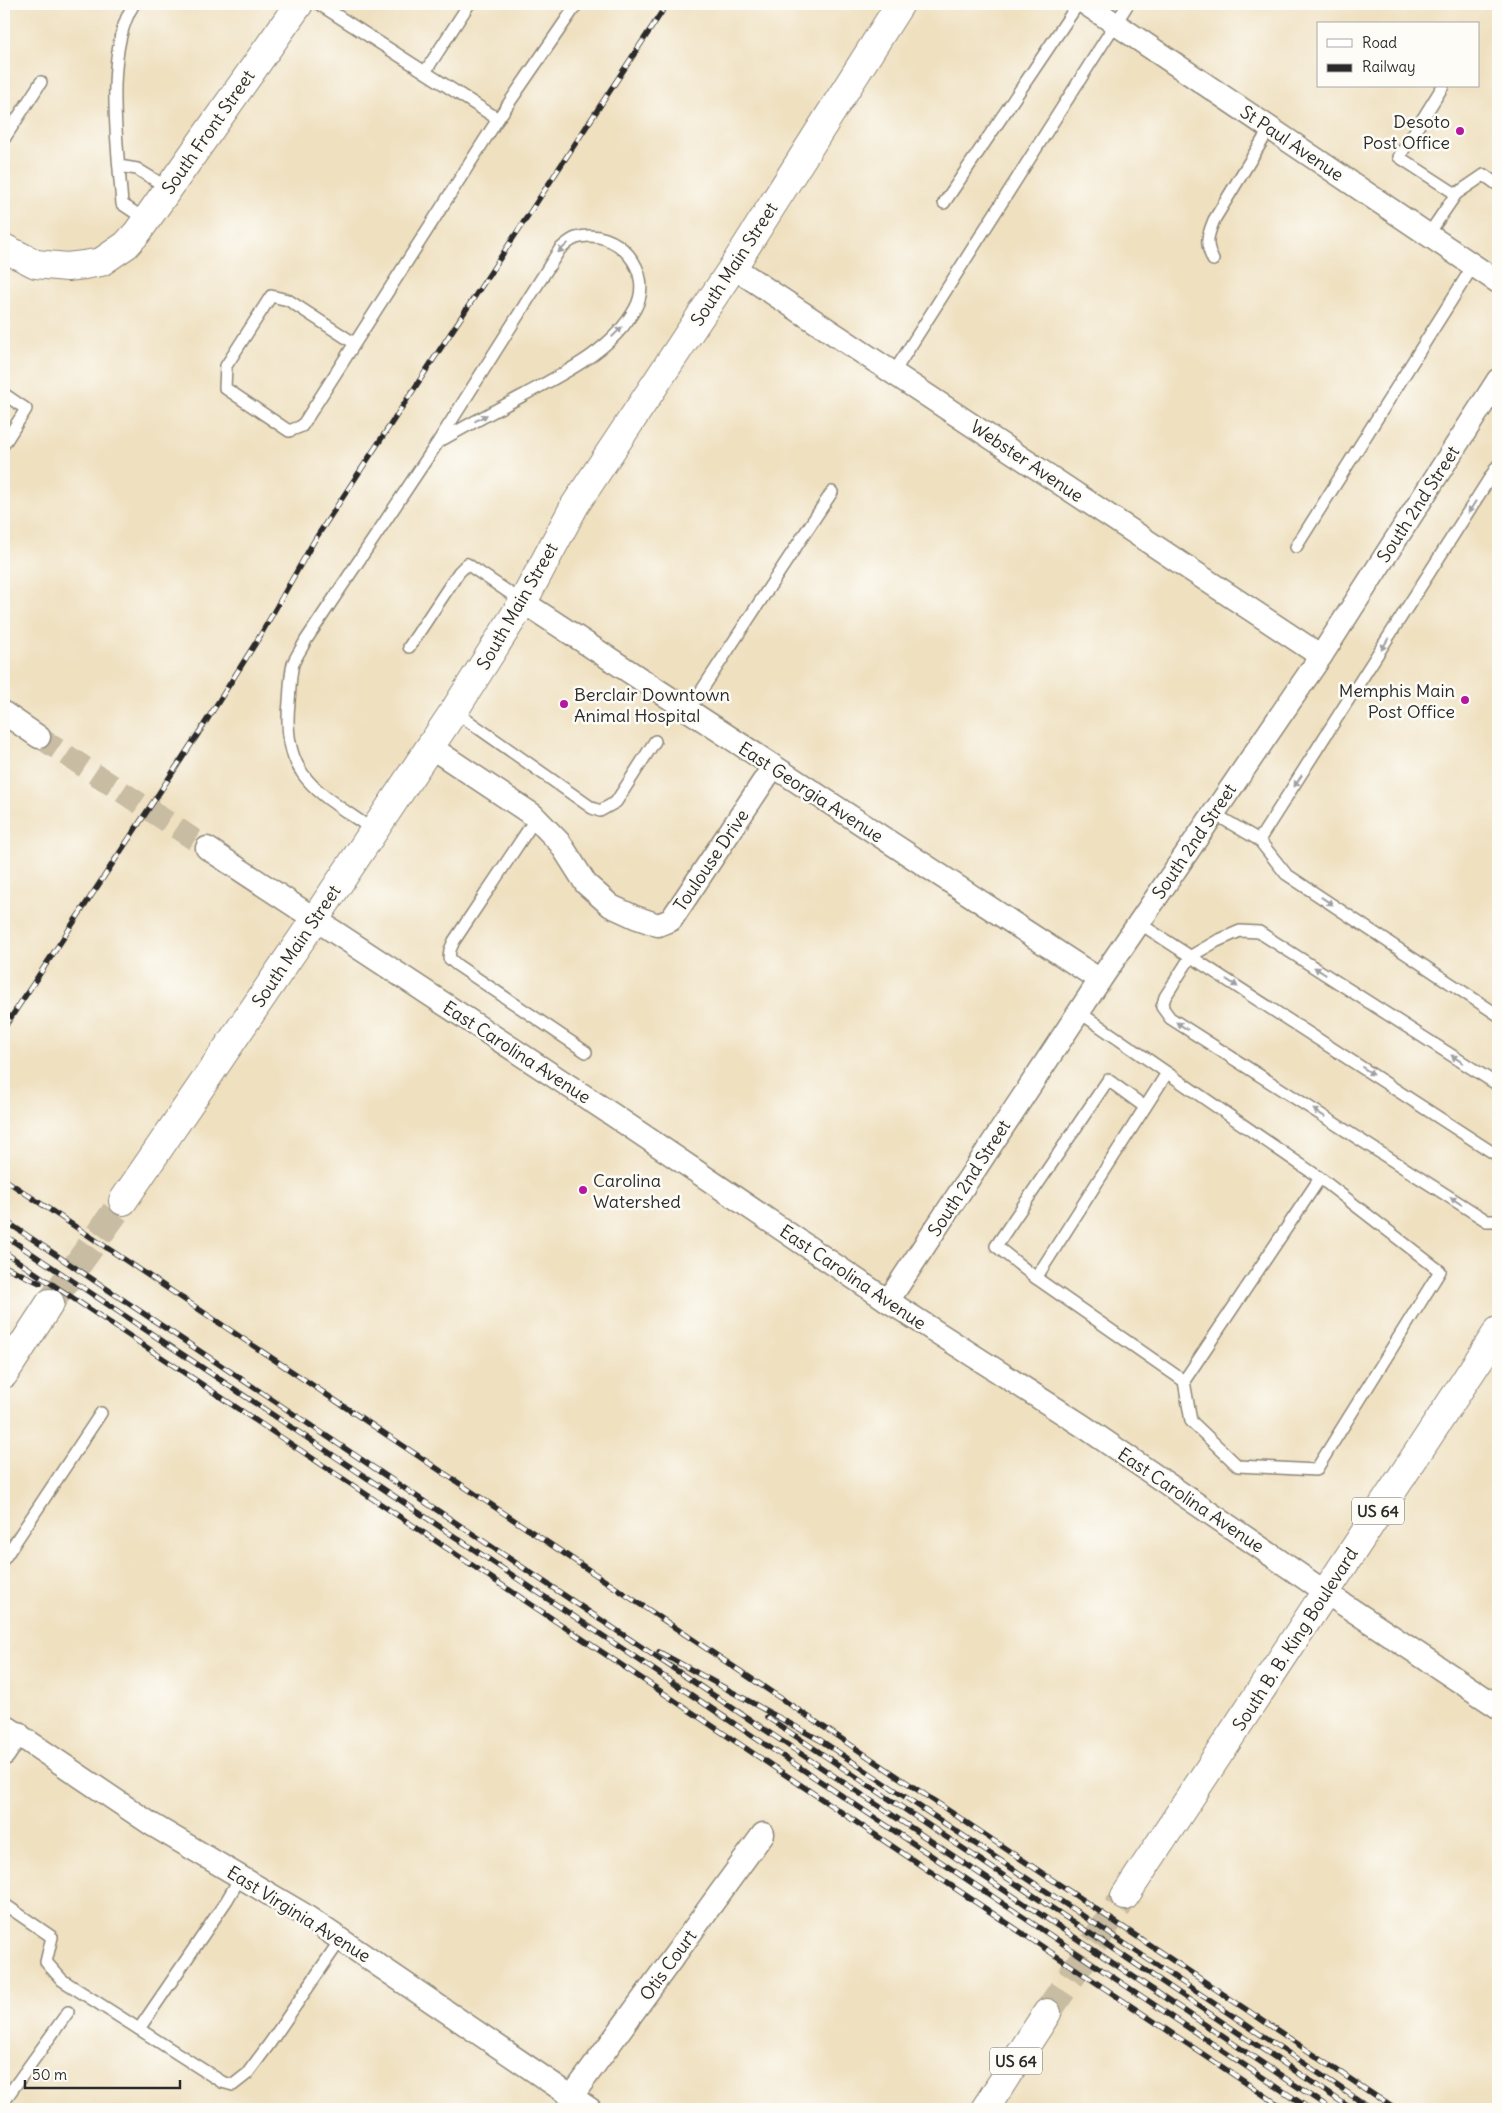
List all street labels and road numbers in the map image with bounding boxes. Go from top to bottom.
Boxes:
street label: South Front Street [156,65,260,199]
street label: St Paul Avenue [1236,100,1348,186]
street label: South Main Street [685,198,783,330]
street label: Webster Avenue [966,415,1088,507]
street label: South 2nd Street [1372,441,1464,567]
street label: South Main Street [471,538,563,674]
street label: East Georgia Avenue [734,737,888,847]
street label: South 2nd Street [1147,779,1241,903]
street label: Toulouse Drive [668,805,754,915]
street label: South Main Street [247,880,345,1012]
street label: East Carolina Avenue [439,996,595,1108]
street label: South 2nd Street [923,1115,1015,1241]
street label: East Carolina Avenue [775,1219,931,1335]
street label: East Carolina Avenue [1113,1442,1269,1558]
road number: US 64 [1352,1498,1404,1524]
street label: South B. B. King Boulevard [1227,1543,1363,1735]
street label: East Virginia Avenue [223,1861,375,1967]
street label: Otis Court [635,1925,701,2005]
road number: US 64 [990,2048,1042,2074]

